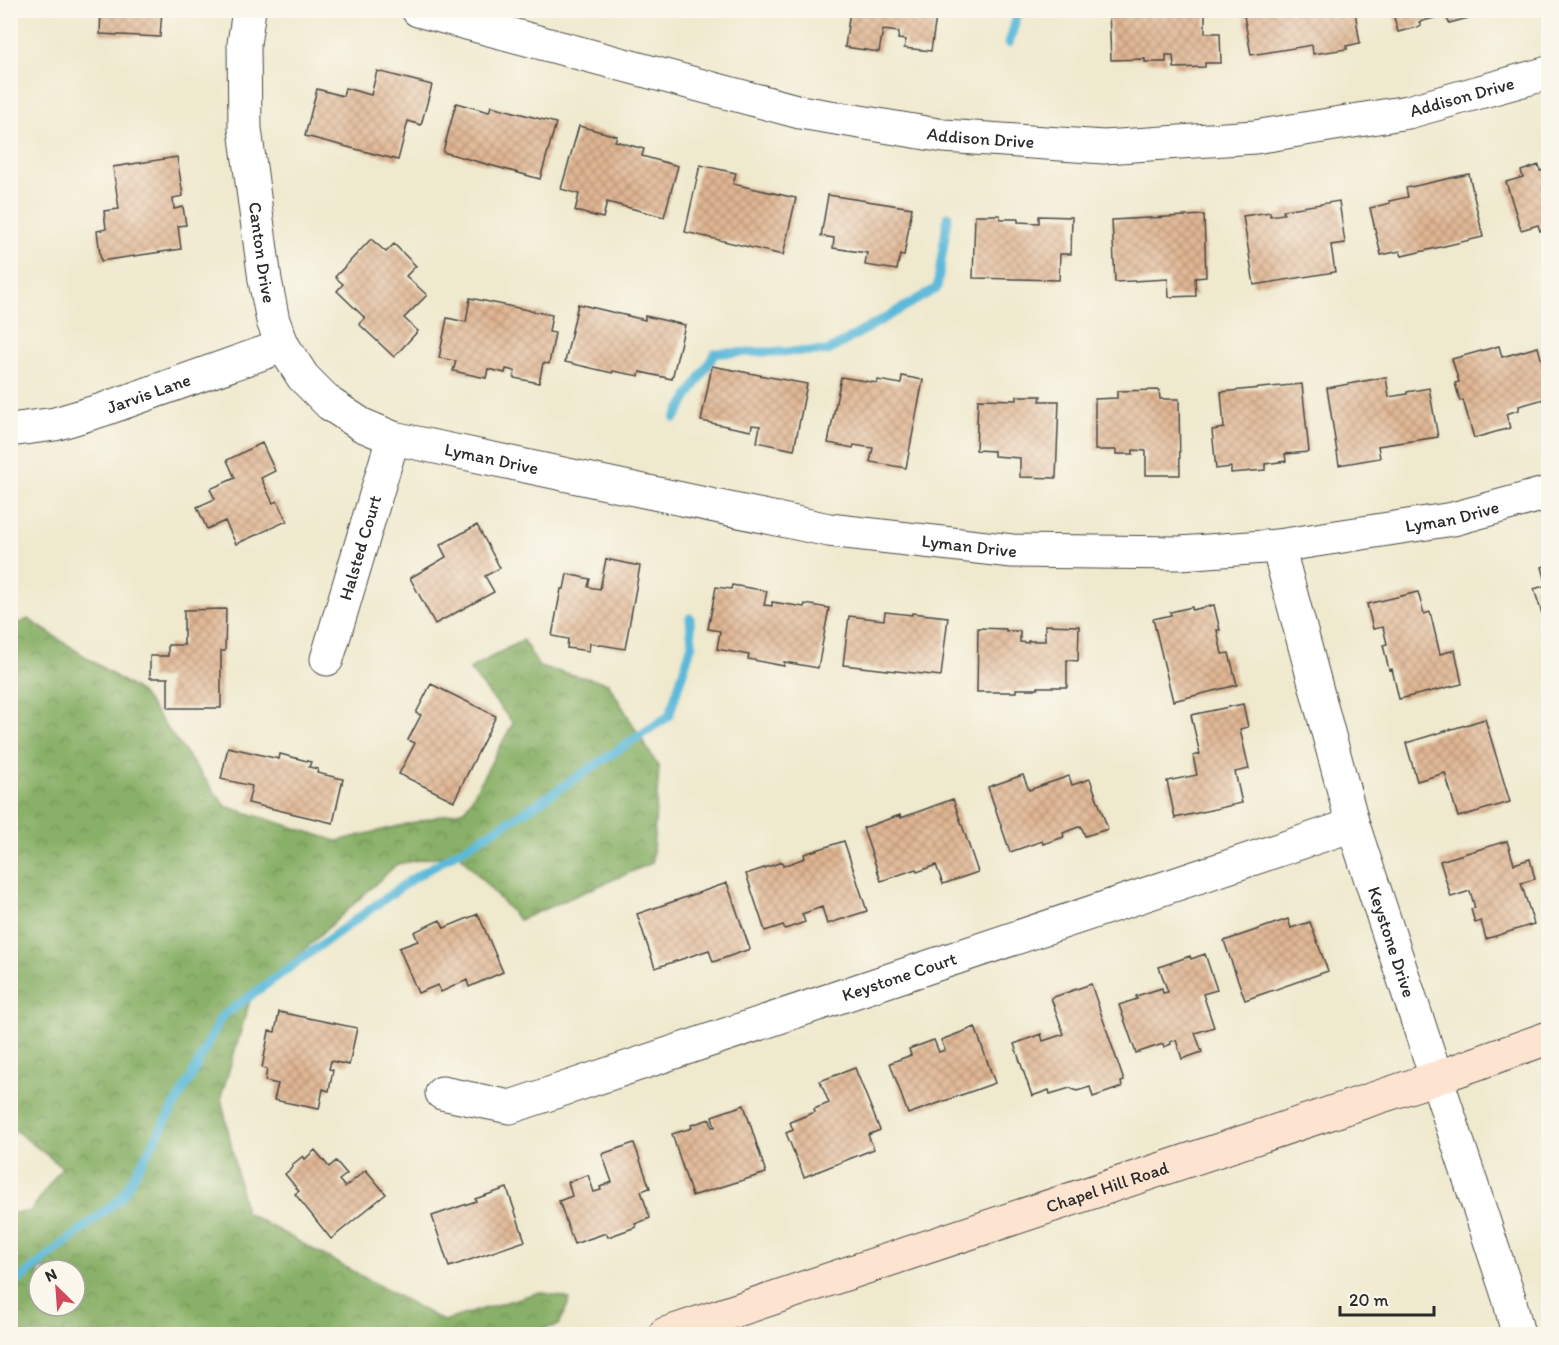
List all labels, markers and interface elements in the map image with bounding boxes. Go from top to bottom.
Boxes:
street label: Addison Drive [1407,72,1517,122]
street label: Addison Drive [925,122,1035,153]
street label: Canton Drive [244,201,280,305]
street label: Jarvis Lane [104,369,194,418]
street label: Lyman Drive [442,438,541,479]
street label: Halsted Court [334,492,386,603]
street label: Lyman Drive [1404,496,1502,537]
street label: Lyman Drive [920,530,1017,562]
street label: Keystone Drive [1363,884,1420,1000]
street label: Keystone Court [839,947,960,1006]
street label: Chapel Hill Road [1043,1157,1171,1218]
north arrow [27,1258,87,1318]
text: N [42,1264,60,1286]
scale bar [1340,1279,1434,1317]
text: 20 m [1349,1289,1389,1311]

